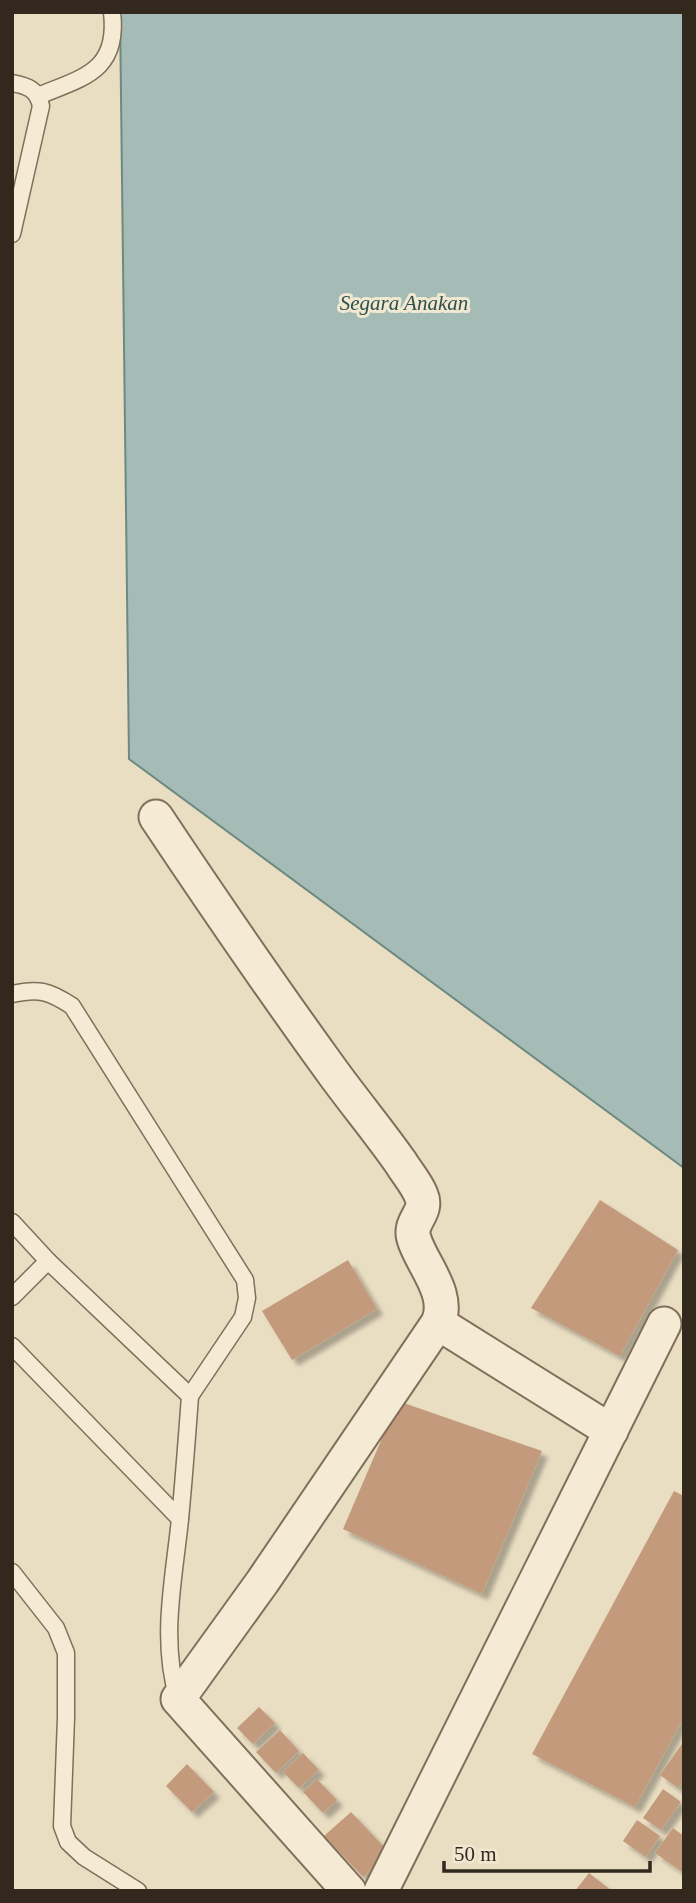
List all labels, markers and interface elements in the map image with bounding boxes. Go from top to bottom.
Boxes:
water label: Segara Anakan [340,291,468,315]
scale bar [444,1829,650,1873]
text: 50 m [454,1842,497,1866]

